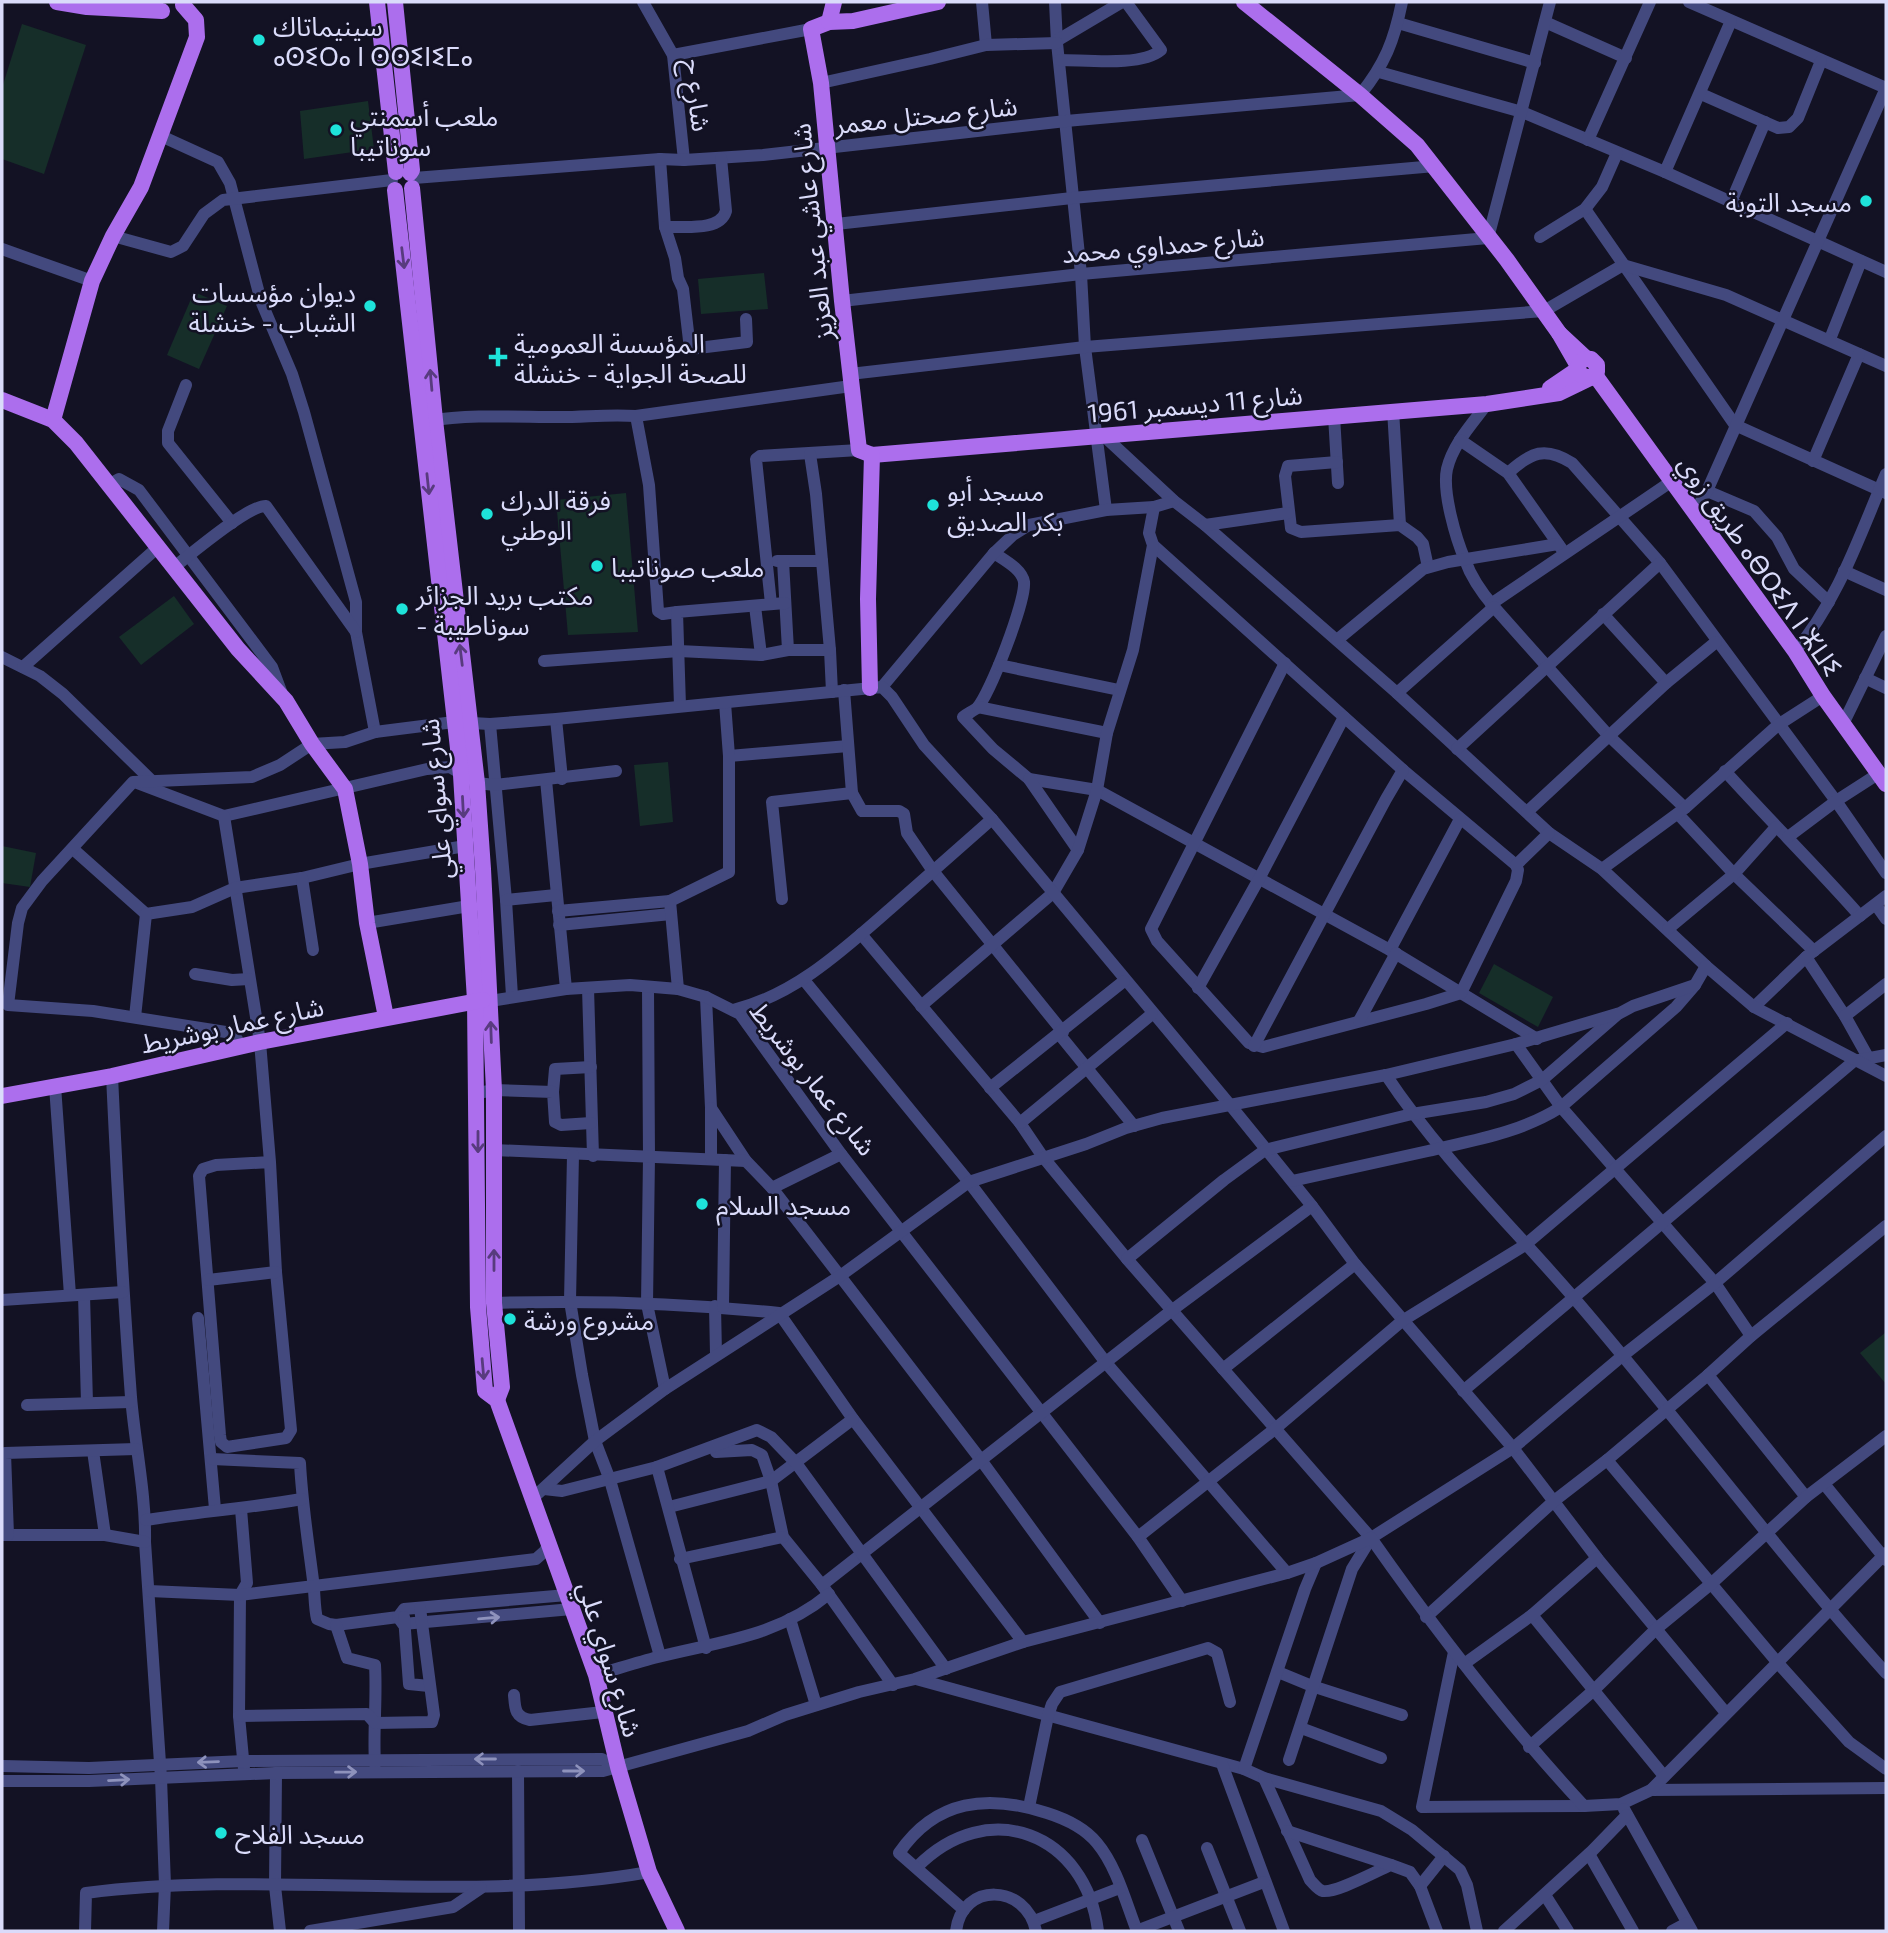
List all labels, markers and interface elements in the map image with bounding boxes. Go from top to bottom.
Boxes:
place label: سينيماتاك ⴰⵙⵉⵔⴰ ⵏ ⵙⵙⵉⵏⵉⵎⴰ [273,10,473,71]
marker: سينيماتاك ⴰⵙⵉⵔⴰ ⵏ ⵙⵙⵉⵏⵉⵎⴰ [251,32,267,48]
street label: شارع ح [673,57,718,134]
street label: شارع صحتل معمر [832,89,1019,144]
place label: ملعب أسمنتي سوناتيبا [350,100,499,162]
street label: شارع عاشي عبد العزيز [784,121,844,343]
marker: ملعب أسمنتي سوناتيبا [328,122,344,138]
place label: مسجد التوبة [1726,186,1852,218]
marker: مسجد التوبة [1858,193,1874,209]
street label: شارع حمداوي محمد [1060,220,1266,274]
one-way arrow [397,246,410,268]
place label: ديوان مؤسسات الشباب - خنشلة [189,276,356,337]
marker: ديوان مؤسسات الشباب - خنشلة [362,298,378,314]
place label: المؤسسة العمومية للصحة الجواية - خنشلة [514,327,747,389]
marker: المؤسسة العمومية للصحة الجواية - خنشلة [488,347,508,367]
one-way arrow [424,369,437,392]
street label: شارع 11 ديسمبر 1961 [1086,378,1304,433]
street label: طريق زوي ⴰⴱⵔⵉⴷ ⵏ ⵣⵡⵉ [1668,448,1849,685]
one-way arrow [422,472,435,494]
place label: مسجد أبو بكر الصديق [947,475,1064,538]
place label: فرقة الدرك الوطني [501,484,611,551]
marker: مسجد أبو بكر الصديق [925,497,941,513]
marker: فرقة الدرك الوطني [479,506,495,522]
place label: ملعب صوناتيبا [611,551,764,583]
marker: ملعب صوناتيبا [589,558,605,574]
place label: مكتب بريد الجزائر - سوناطيبة [415,579,593,641]
marker: مكتب بريد الجزائر - سوناطيبة [394,601,410,617]
one-way arrow [454,644,467,667]
street label: شارع سواي علي [413,717,463,880]
one-way arrow [456,795,469,818]
street label: شارع عمار بوشريط [138,989,327,1063]
street label: شارع عمار بوشريط [741,995,883,1164]
one-way arrow [485,1021,498,1044]
one-way arrow [471,1130,484,1153]
place label: مسجد السلام [716,1189,851,1226]
marker: مسجد السلام [694,1196,710,1212]
one-way arrow [487,1248,501,1271]
place label: مشروع ورشة [524,1304,654,1340]
marker: مشروع ورشة [502,1311,518,1327]
one-way arrow [477,1357,490,1380]
street label: شارع سواي علي [567,1578,649,1742]
one-way arrow [478,1611,500,1624]
one-way arrow [474,1752,497,1766]
one-way arrow [197,1756,220,1769]
one-way arrow [562,1764,585,1778]
one-way arrow [335,1765,358,1779]
one-way arrow [107,1773,130,1786]
place label: مسجد الفلاح [235,1818,365,1854]
marker: مسجد الفلاح [213,1825,229,1841]

